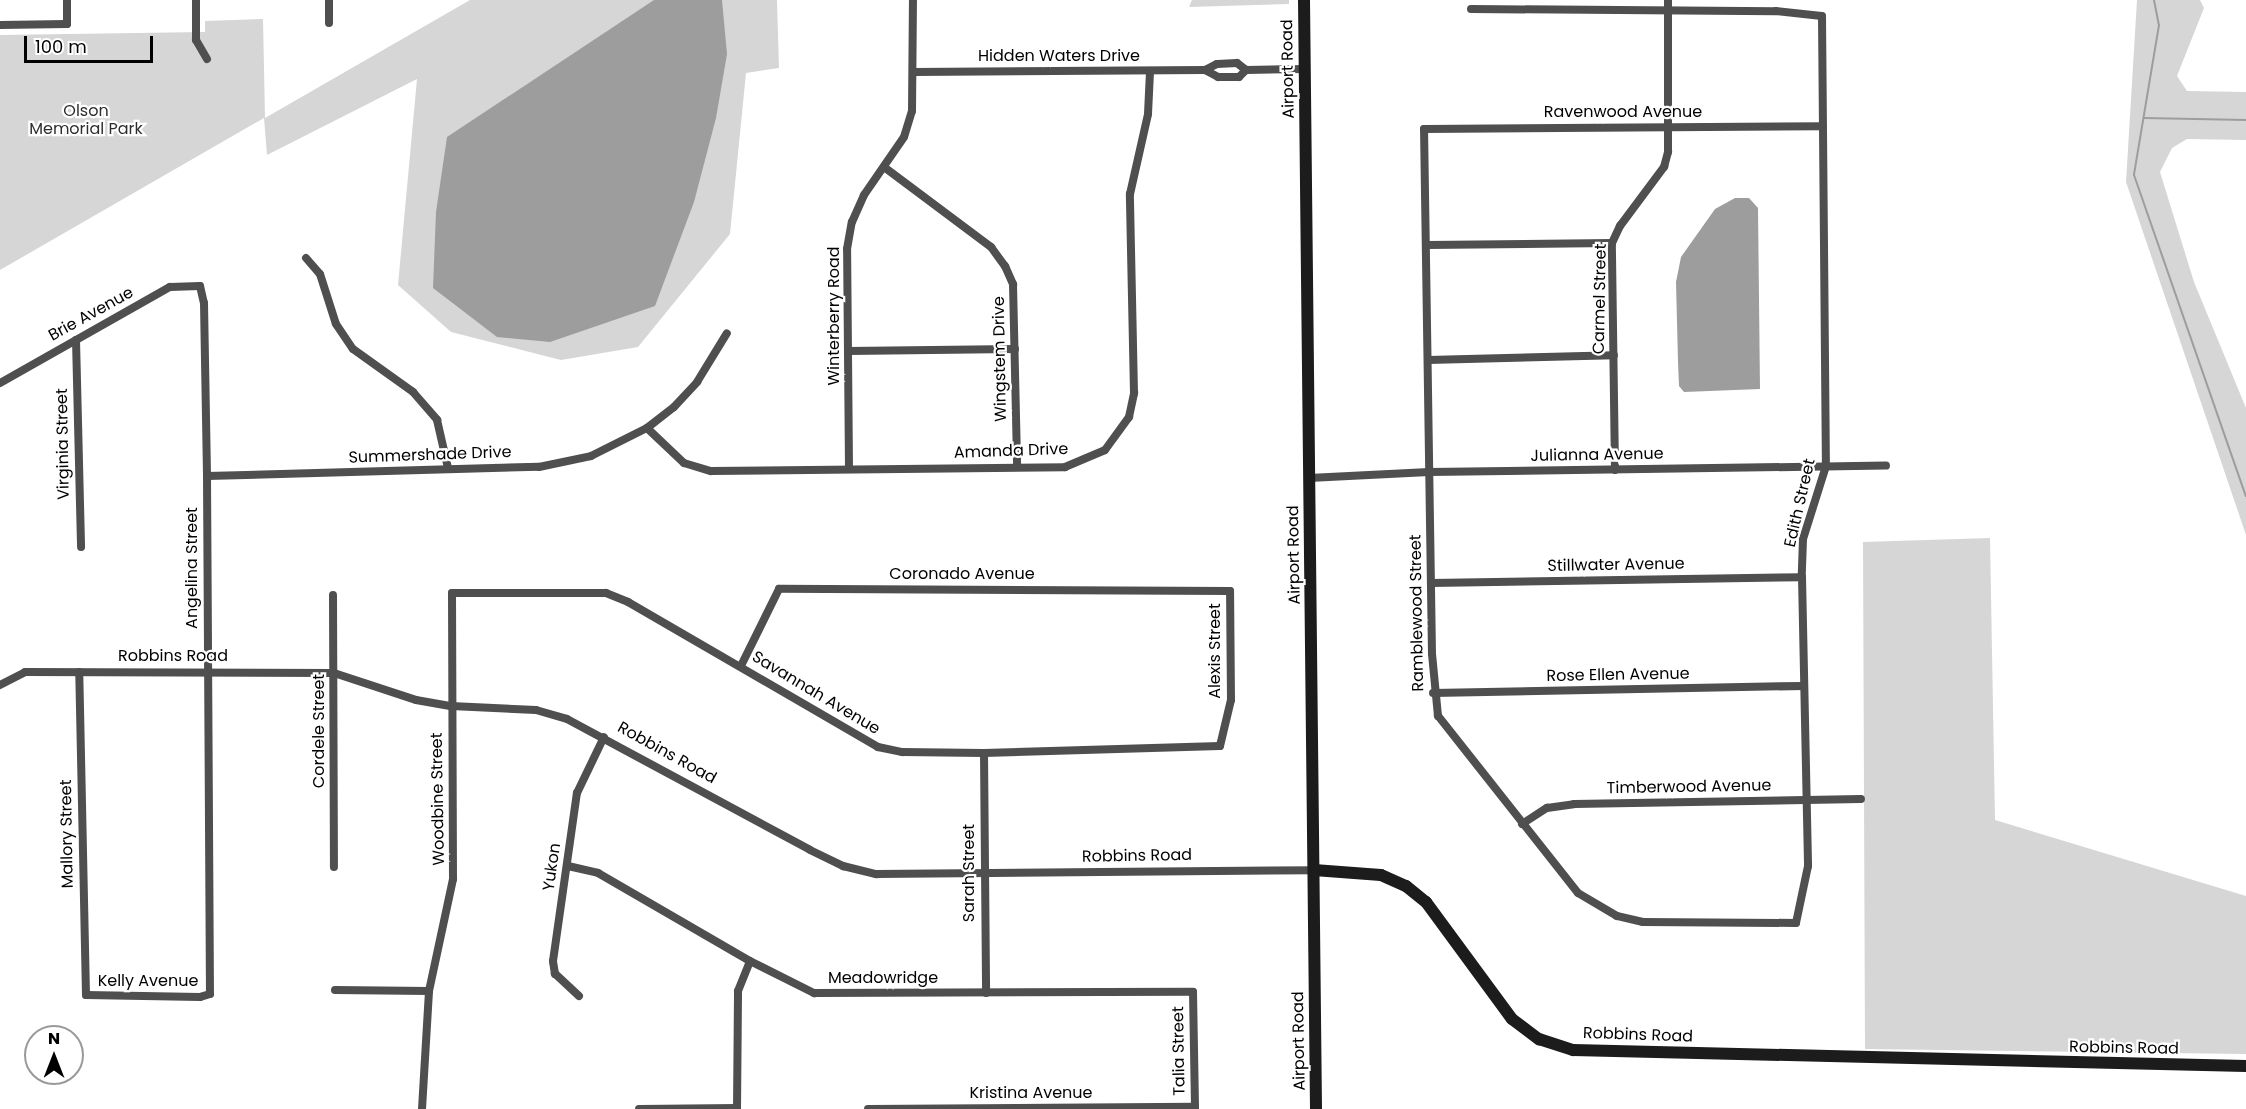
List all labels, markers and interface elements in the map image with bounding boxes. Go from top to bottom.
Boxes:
street label: Airport Road [1278,19,1298,119]
scale bar [27,24,156,62]
text: 100 m [35,34,87,59]
street label: Hidden Waters Drive [978,46,1140,66]
park label: Olson Memorial Park [29,101,143,139]
street label: Ravenwood Avenue [1544,102,1702,122]
street label: Carmel Street [1589,244,1611,354]
street label: Winterberry Road [824,246,844,386]
street label: Brie Avenue [45,283,137,345]
street label: Wingstem Drive [989,296,1011,422]
street label: Virginia Street [52,388,74,500]
street label: Amanda Drive [954,439,1068,463]
street label: Summershade Drive [348,443,512,467]
street label: Julianna Avenue [1530,444,1664,466]
street label: Edith Street [1781,457,1819,549]
street label: Airport Road [1284,505,1304,605]
street label: Angelina Street [182,507,202,629]
street label: Ramblewood Street [1406,534,1428,692]
street label: Stillwater Avenue [1547,554,1685,576]
street label: Coronado Avenue [889,564,1035,584]
street label: Alexis Street [1205,603,1225,699]
street label: Robbins Road [118,646,228,666]
street label: Savannah Avenue [749,647,883,739]
street label: Rose Ellen Avenue [1546,664,1690,686]
street label: Cordele Street [309,674,329,788]
street label: Robbins Road [614,718,720,788]
street label: Woodbine Street [427,732,449,866]
street label: Timberwood Avenue [1607,776,1771,798]
street label: Mallory Street [56,779,78,889]
street label: Sarah Street [959,824,979,922]
street label: Yukon [539,842,565,892]
street label: Robbins Road [1082,845,1192,867]
street label: Meadowridge [828,968,938,988]
street label: Kelly Avenue [98,971,198,991]
street label: Airport Road [1289,991,1309,1091]
street label: Talia Street [1169,1006,1189,1096]
street label: Robbins Road [1583,1023,1693,1047]
north arrow [24,1025,84,1085]
text: N [48,1027,60,1050]
street label: Robbins Road [2069,1037,2179,1059]
street label: Kristina Avenue [969,1083,1093,1103]

